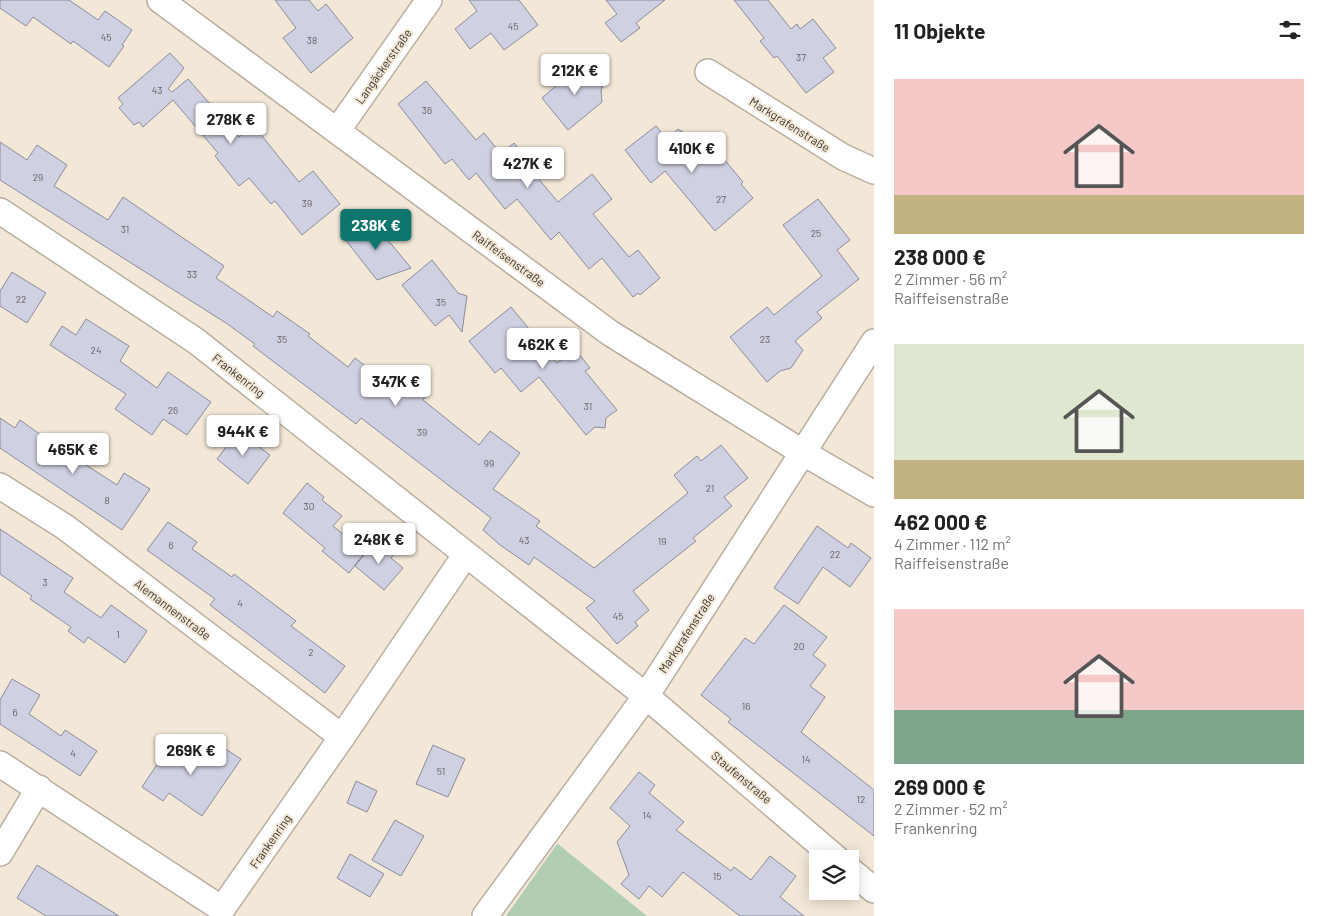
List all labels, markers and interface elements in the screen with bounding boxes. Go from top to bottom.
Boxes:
icon: filters [1276,16,1304,44]
text: 11 Objekte [894,18,985,43]
house number: 45 [508,20,518,32]
street label: Langäckerstraße [352,26,414,106]
house number: 45 [101,31,111,43]
house number: 38 [307,34,317,46]
house number: 37 [796,51,806,63]
pin: 212K € [534,54,616,96]
text: 212K € [552,60,598,79]
house number: 43 [152,84,162,96]
street label: Markgrafenstraße [747,94,833,154]
pin: 278K € [190,102,272,145]
house number: 36 [422,104,432,116]
text: 278K € [207,109,255,128]
icon: home [1054,111,1144,201]
pin: 410K € [651,132,733,174]
text: 410K € [669,138,715,157]
pin: 427K € [487,146,569,189]
text: 427K € [503,153,553,172]
house number: 29 [33,171,43,183]
house number: 27 [716,193,726,205]
house number: 39 [302,197,312,209]
pin: 238K € [335,208,417,251]
text: 238K € [351,215,401,234]
house number: 31 [121,223,129,235]
street label: Raiffeisenstraße [470,227,548,289]
house number: 25 [811,227,821,239]
text: 238 000 € [894,244,986,269]
house number: 33 [187,268,197,280]
text: 2 Zimmer · 56 m² [894,269,1007,288]
text: Raiffeisenstraße [894,288,1009,307]
house number: 22 [16,293,26,305]
house number: 35 [436,296,446,308]
pin: 462K € [502,328,584,370]
house number: 35 [277,333,287,345]
house number: 23 [760,333,770,345]
text: 462K € [518,334,568,353]
house number: 24 [91,344,101,356]
street label: Frankenring [210,350,268,400]
pin: 347K € [355,364,437,407]
text: 347K € [372,371,420,390]
icon: home [1054,376,1144,466]
house number: 31 [584,400,592,412]
house number: 26 [168,404,178,416]
pin: 944K € [202,414,284,457]
text: 944K € [217,421,269,440]
house number: 39 [417,426,427,438]
pin: 465K € [32,432,114,475]
text: 465K € [48,439,98,458]
house number: 99 [484,457,494,469]
house number: 21 [706,482,714,494]
house number: 8 [104,494,110,506]
house number: 30 [304,500,314,512]
text: 462 000 € [894,509,987,534]
pin: 248K € [338,522,420,565]
text: 248K € [354,529,404,548]
house number: 43 [519,534,529,546]
text: 4 Zimmer · 112 m² [894,534,1011,553]
house number: 19 [658,535,666,547]
house number: 6 [168,539,174,551]
house number: 22 [830,548,840,560]
text: Raiffeisenstraße [894,553,1009,572]
house number: 3 [42,576,48,588]
street label: Alemannenstraße [132,576,214,642]
street label: Markgrafenstraße [655,591,717,675]
house number: 4 [237,597,243,609]
house number: 45 [613,610,623,622]
house number: 1 [116,628,120,640]
house number: 20 [793,640,805,652]
icon: home [1054,641,1144,731]
house number: 2 [308,646,314,658]
house number: 16 [742,700,750,712]
house number: 6 [12,706,18,718]
pin: 269K € [150,734,232,776]
text: 269K € [166,740,216,759]
house number: 4 [70,747,76,759]
street label: Staufenstraße [709,748,775,806]
house number: 14 [801,753,811,765]
house number: 51 [437,765,445,777]
text: 269 000 € [894,774,986,799]
house number: 12 [857,793,865,805]
text: 2 Zimmer · 52 m² [894,799,1008,818]
house number: 14 [642,809,652,821]
street label: Frankenring [246,811,294,871]
text: Frankenring [894,818,977,837]
map controls [809,850,859,900]
button: layers [809,850,859,900]
house number: 15 [713,870,721,882]

